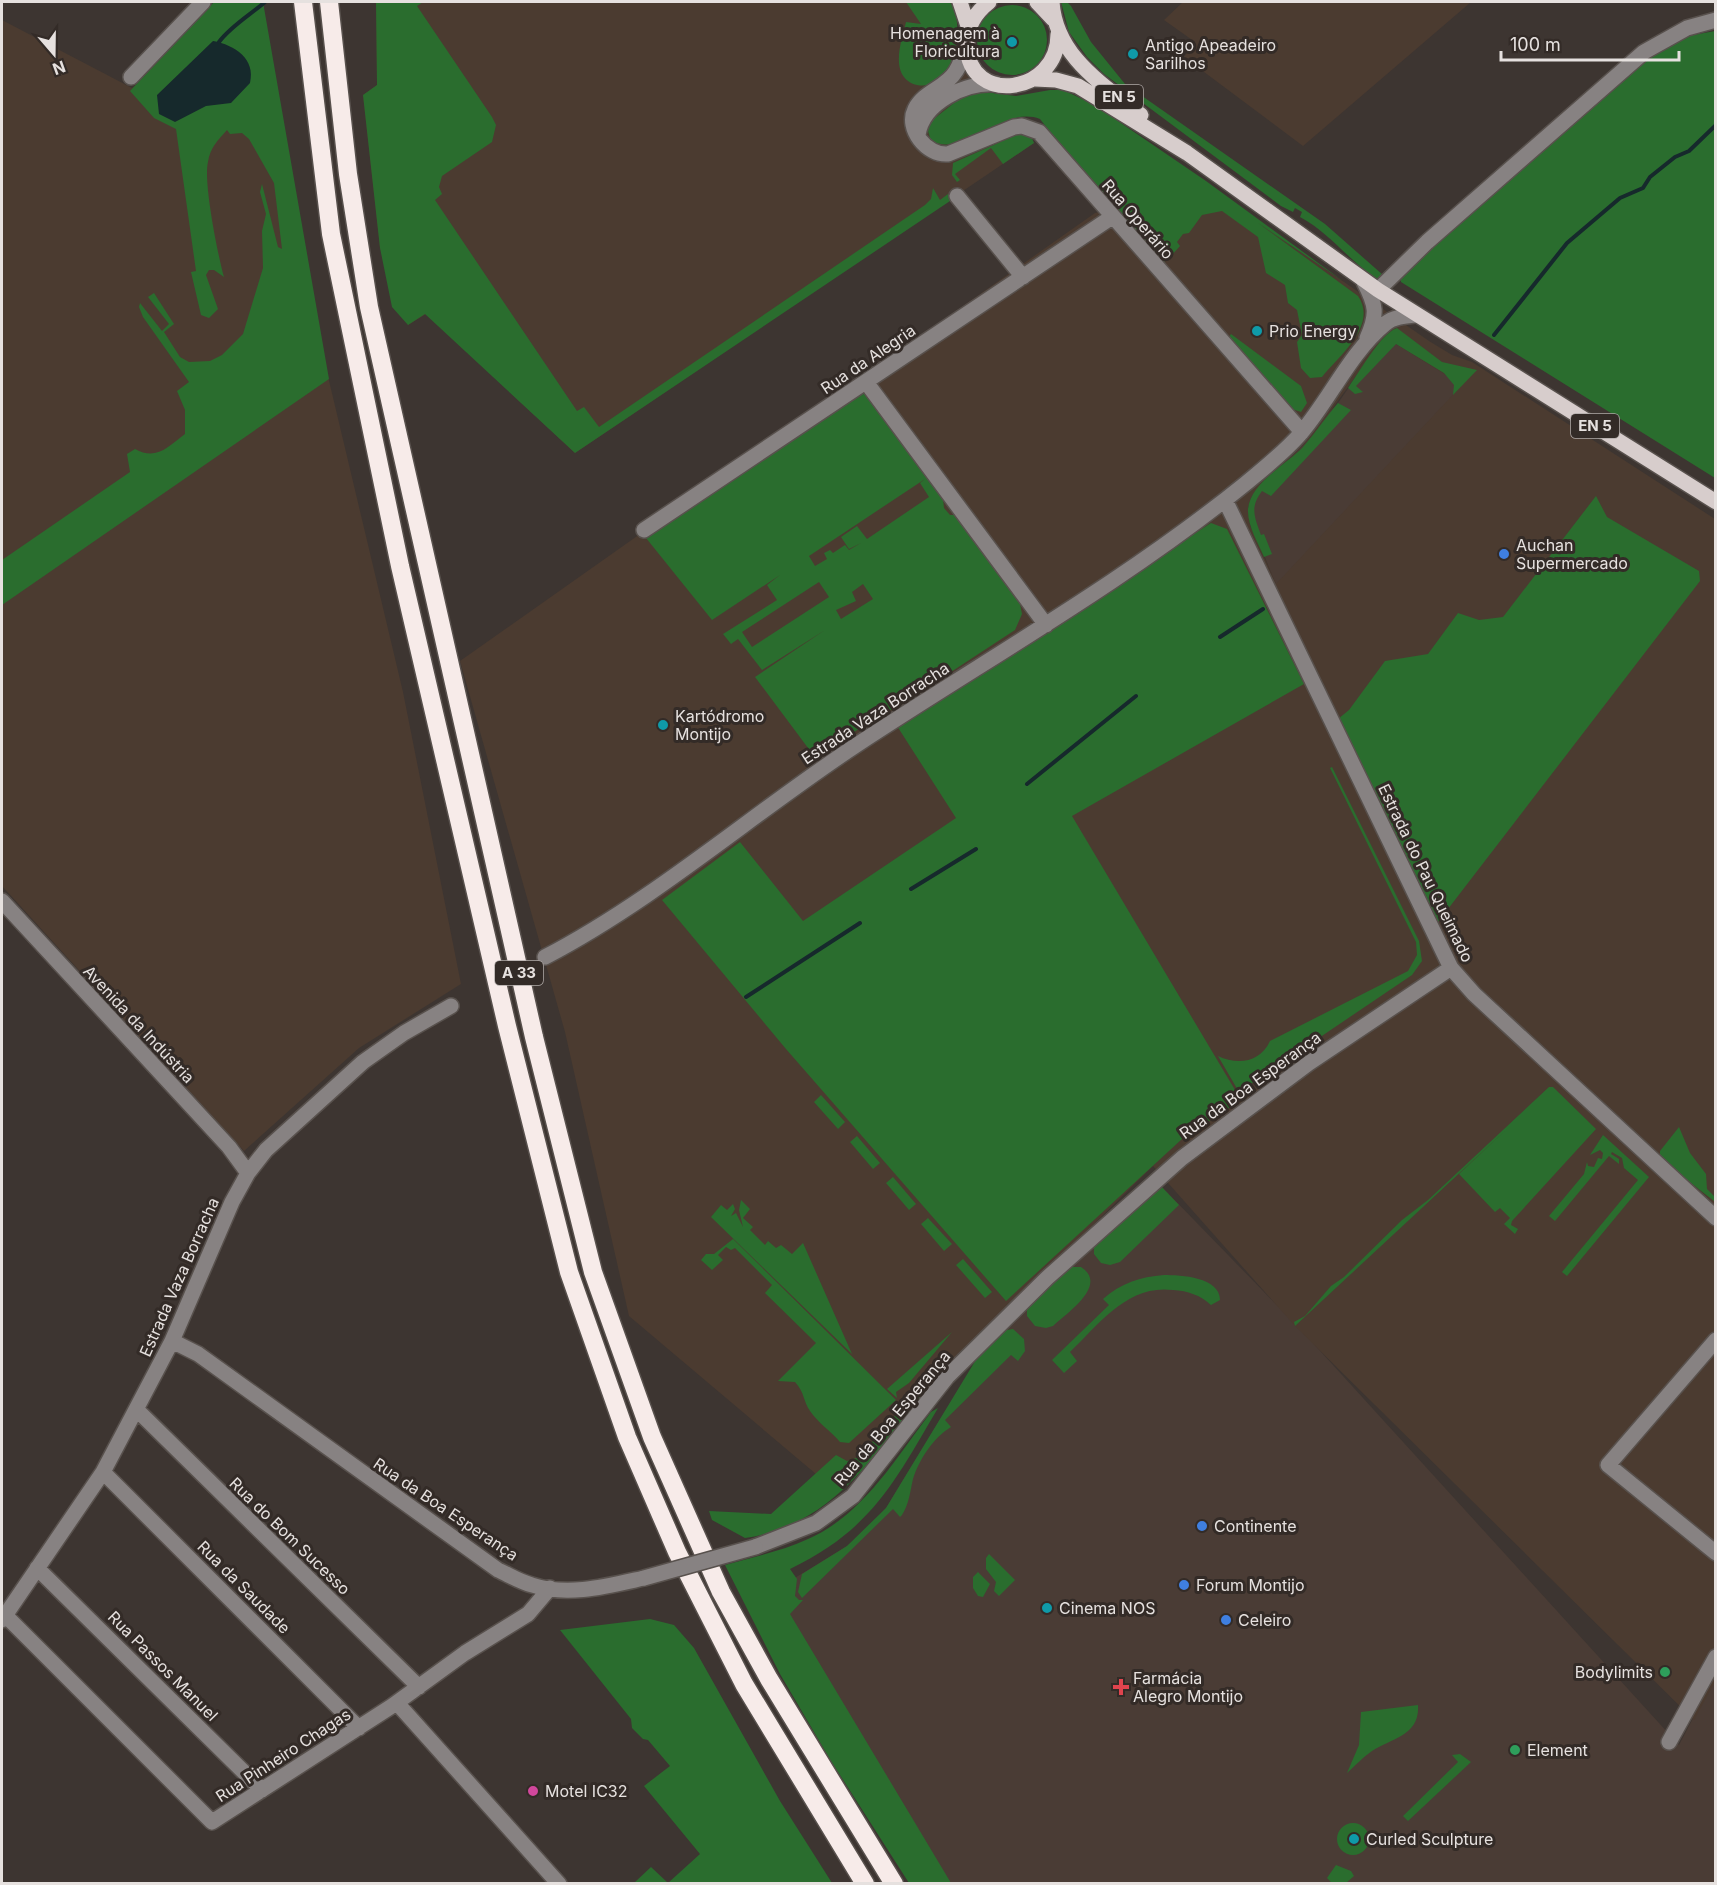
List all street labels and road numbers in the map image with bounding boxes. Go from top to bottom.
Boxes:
road number: EN 5 [1095,85,1143,109]
street label: Rua Operário [1098,175,1178,263]
street label: Rua da Alegria [817,320,919,398]
road number: EN 5 [1571,414,1619,438]
street label: Estrada Vaza Borracha [797,658,953,768]
street label: Estrada do Pau Queimado [1374,781,1478,965]
street label: Avenida da Indústria [79,961,199,1087]
road number: A 33 [495,961,543,985]
street label: Rua da Boa Esperança [1175,1027,1325,1143]
street label: Estrada Vaza Borracha [135,1194,223,1360]
street label: Rua da Boa Esperança [830,1346,954,1490]
street label: Rua da Boa Esperança [370,1453,522,1565]
street label: Rua do Bom Sucesso [225,1473,355,1599]
street label: Rua da Saudade [193,1536,295,1638]
street label: Rua Passos Manuel [104,1607,222,1725]
street label: Rua Pinheiro Chagas [212,1704,354,1806]

